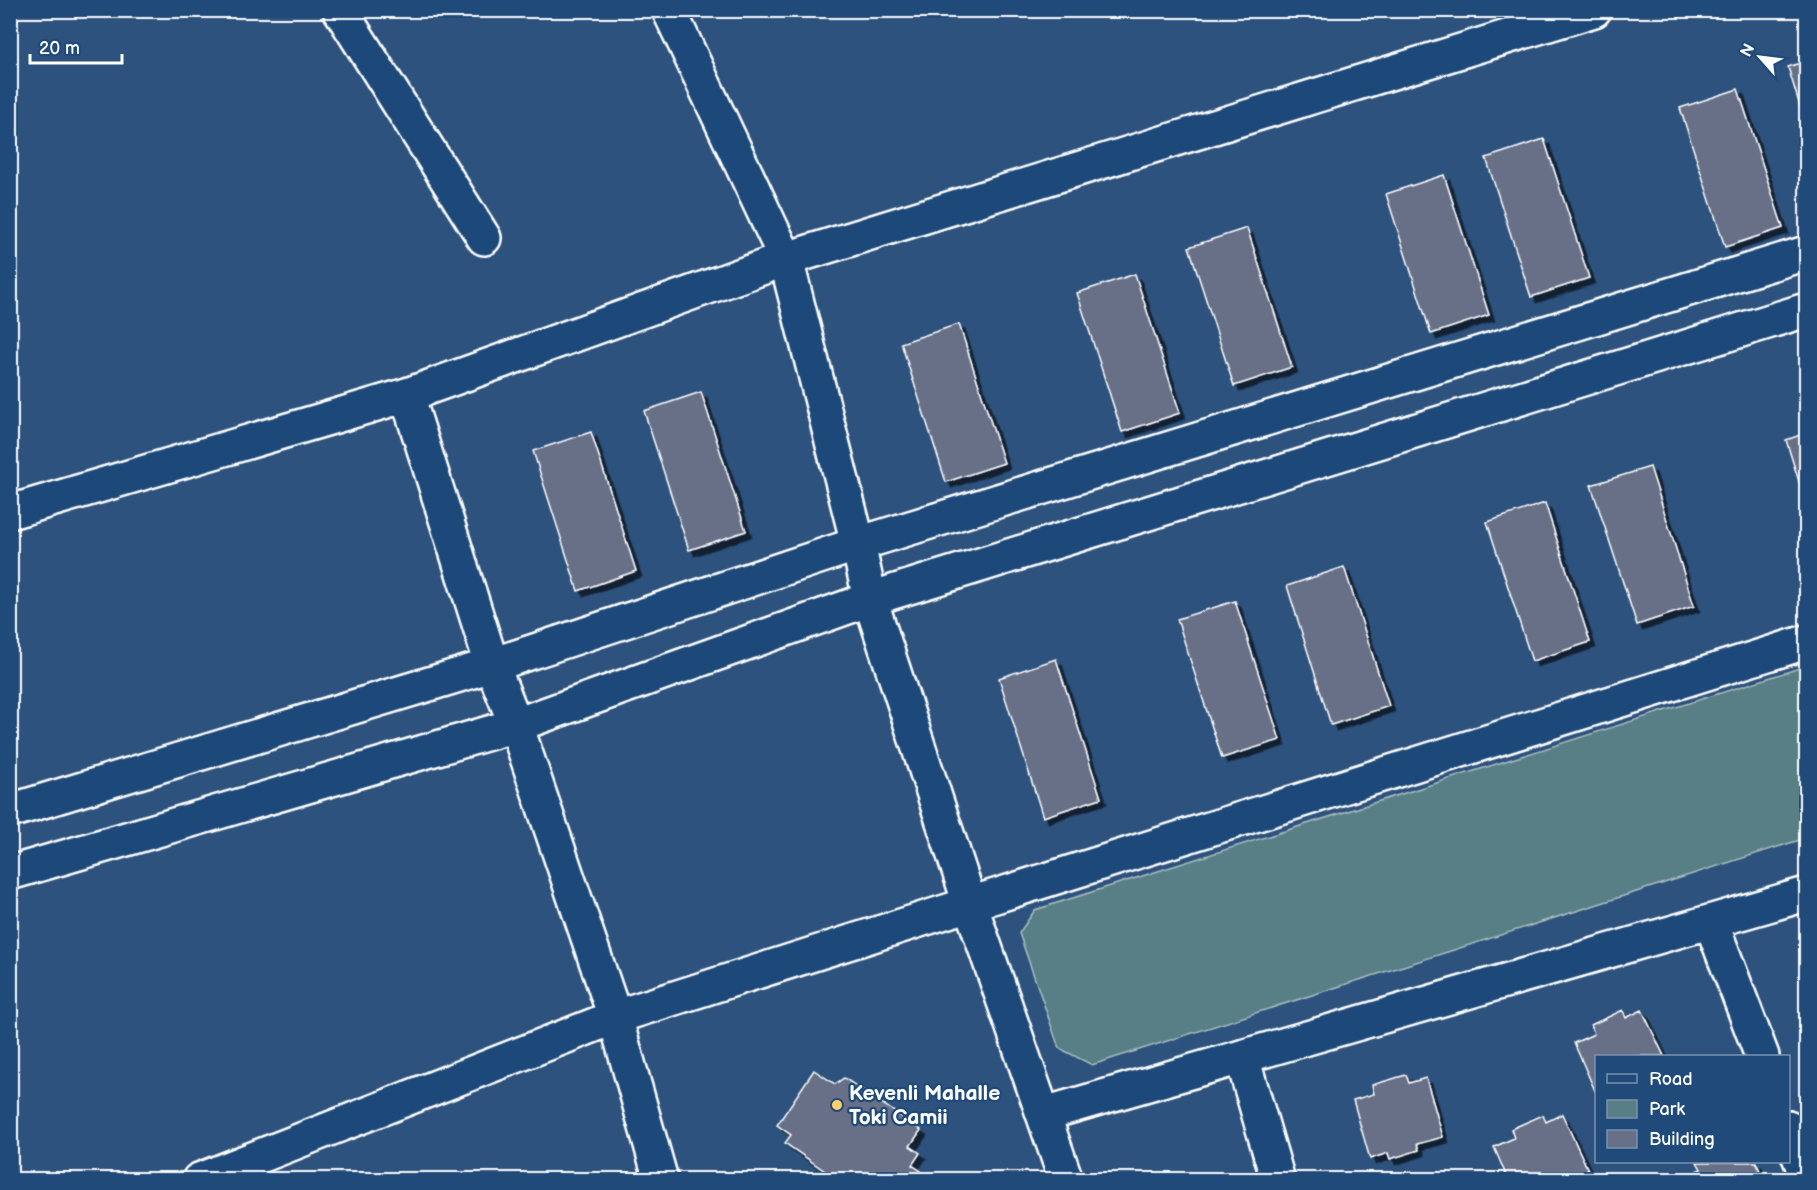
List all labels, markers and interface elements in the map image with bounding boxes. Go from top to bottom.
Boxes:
scale bar [30,27,122,65]
north arrow [1730,27,1790,87]
text: 20 m [39,38,80,59]
text: N [1737,41,1759,60]
legend [1595,1055,1790,1163]
text: Road [1649,1069,1693,1090]
place label: Kevenli Mahalle Toki Camii [849,1081,1000,1130]
marker: Kevenli Mahalle Toki Camii [830,1098,844,1112]
text: Park [1649,1099,1685,1120]
text: Building [1649,1129,1715,1150]

